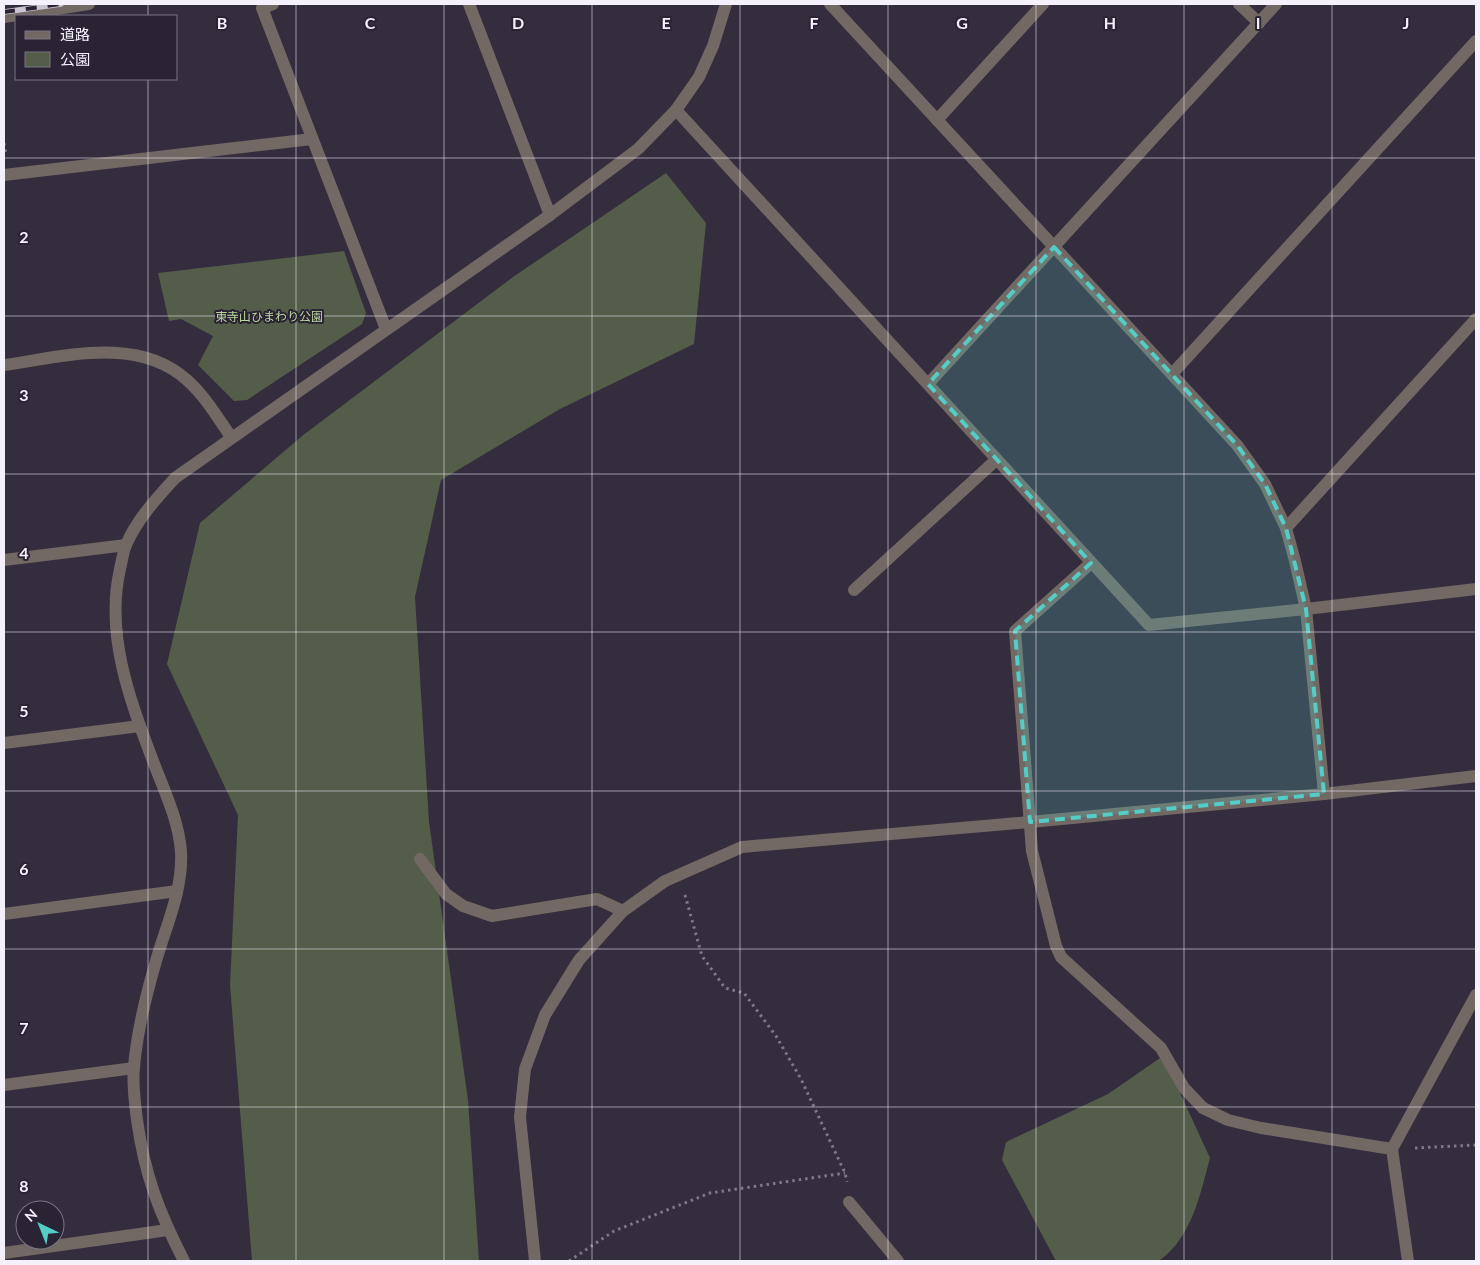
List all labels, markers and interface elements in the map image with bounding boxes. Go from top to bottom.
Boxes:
text: B [217,13,227,32]
text: C [365,13,376,32]
text: D [512,13,524,32]
text: E [661,13,671,32]
text: F [809,13,819,32]
text: G [956,13,968,32]
text: H [1104,13,1116,32]
text: I [1256,13,1260,32]
text: J [1403,13,1409,32]
legend [15,15,178,80]
text: 道路 [60,25,90,43]
text: 公園 [60,50,90,68]
text: 2 [19,227,29,246]
park label: 東寺山ひまわり公園 [215,309,323,324]
text: 3 [19,385,29,404]
text: 4 [19,543,29,562]
text: 5 [19,701,29,720]
text: 6 [19,859,29,878]
text: 7 [19,1018,29,1037]
text: 8 [19,1176,29,1195]
north arrow [15,1200,65,1250]
text: N [21,1205,41,1225]

